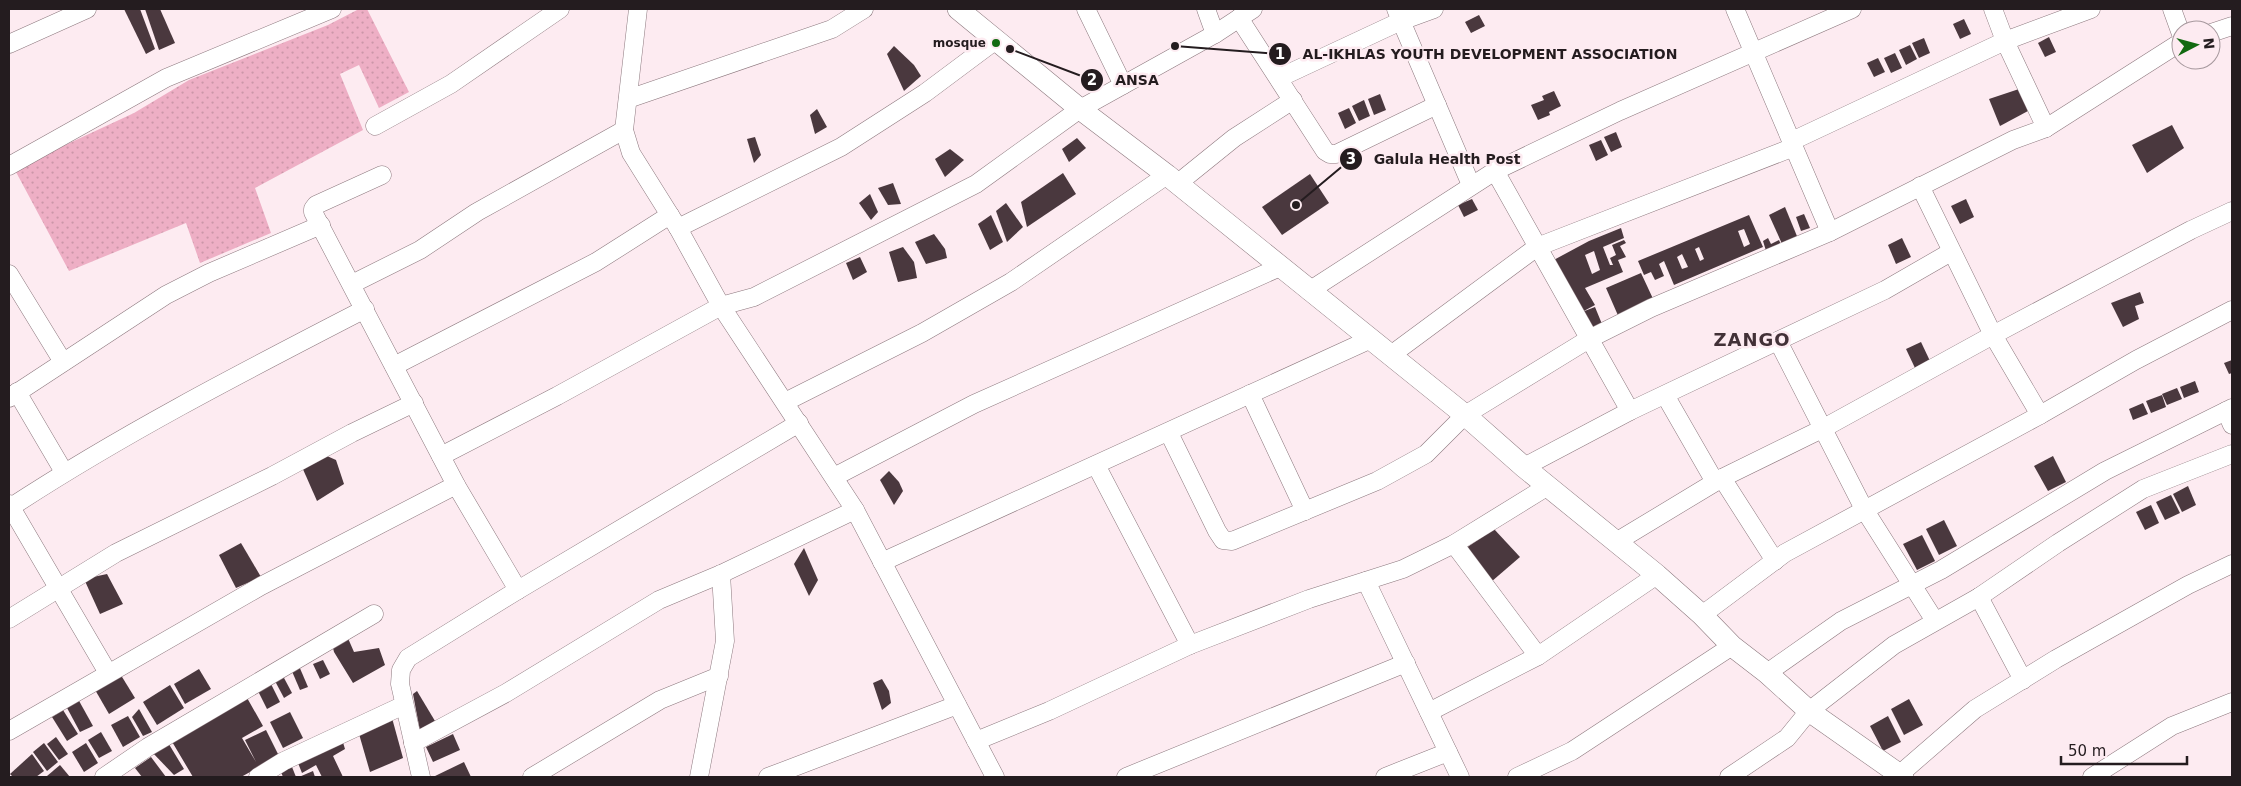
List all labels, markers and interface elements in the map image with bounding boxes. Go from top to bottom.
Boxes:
north arrow [2171,20,2221,70]
place label: mosque [933,36,986,50]
marker: mosque [990,37,1002,49]
text: N [2200,37,2217,50]
callout: AL-IKHLAS YOUTH DEVELOPMENT ASSOCIATION [1268,40,1687,69]
text: 1 [1275,45,1285,63]
text: AL-IKHLAS YOUTH DEVELOPMENT ASSOCIATION [1303,46,1677,62]
callout: ANSA [1080,66,1168,95]
text: 2 [1087,71,1097,89]
text: ANSA [1115,72,1159,88]
callout: Galula Health Post [1339,145,1531,174]
text: 3 [1346,150,1356,168]
text: Galula Health Post [1374,151,1521,167]
district label: ZANGO [1713,329,1791,350]
scale bar [2061,734,2187,766]
text: 50 m [2068,742,2106,760]

